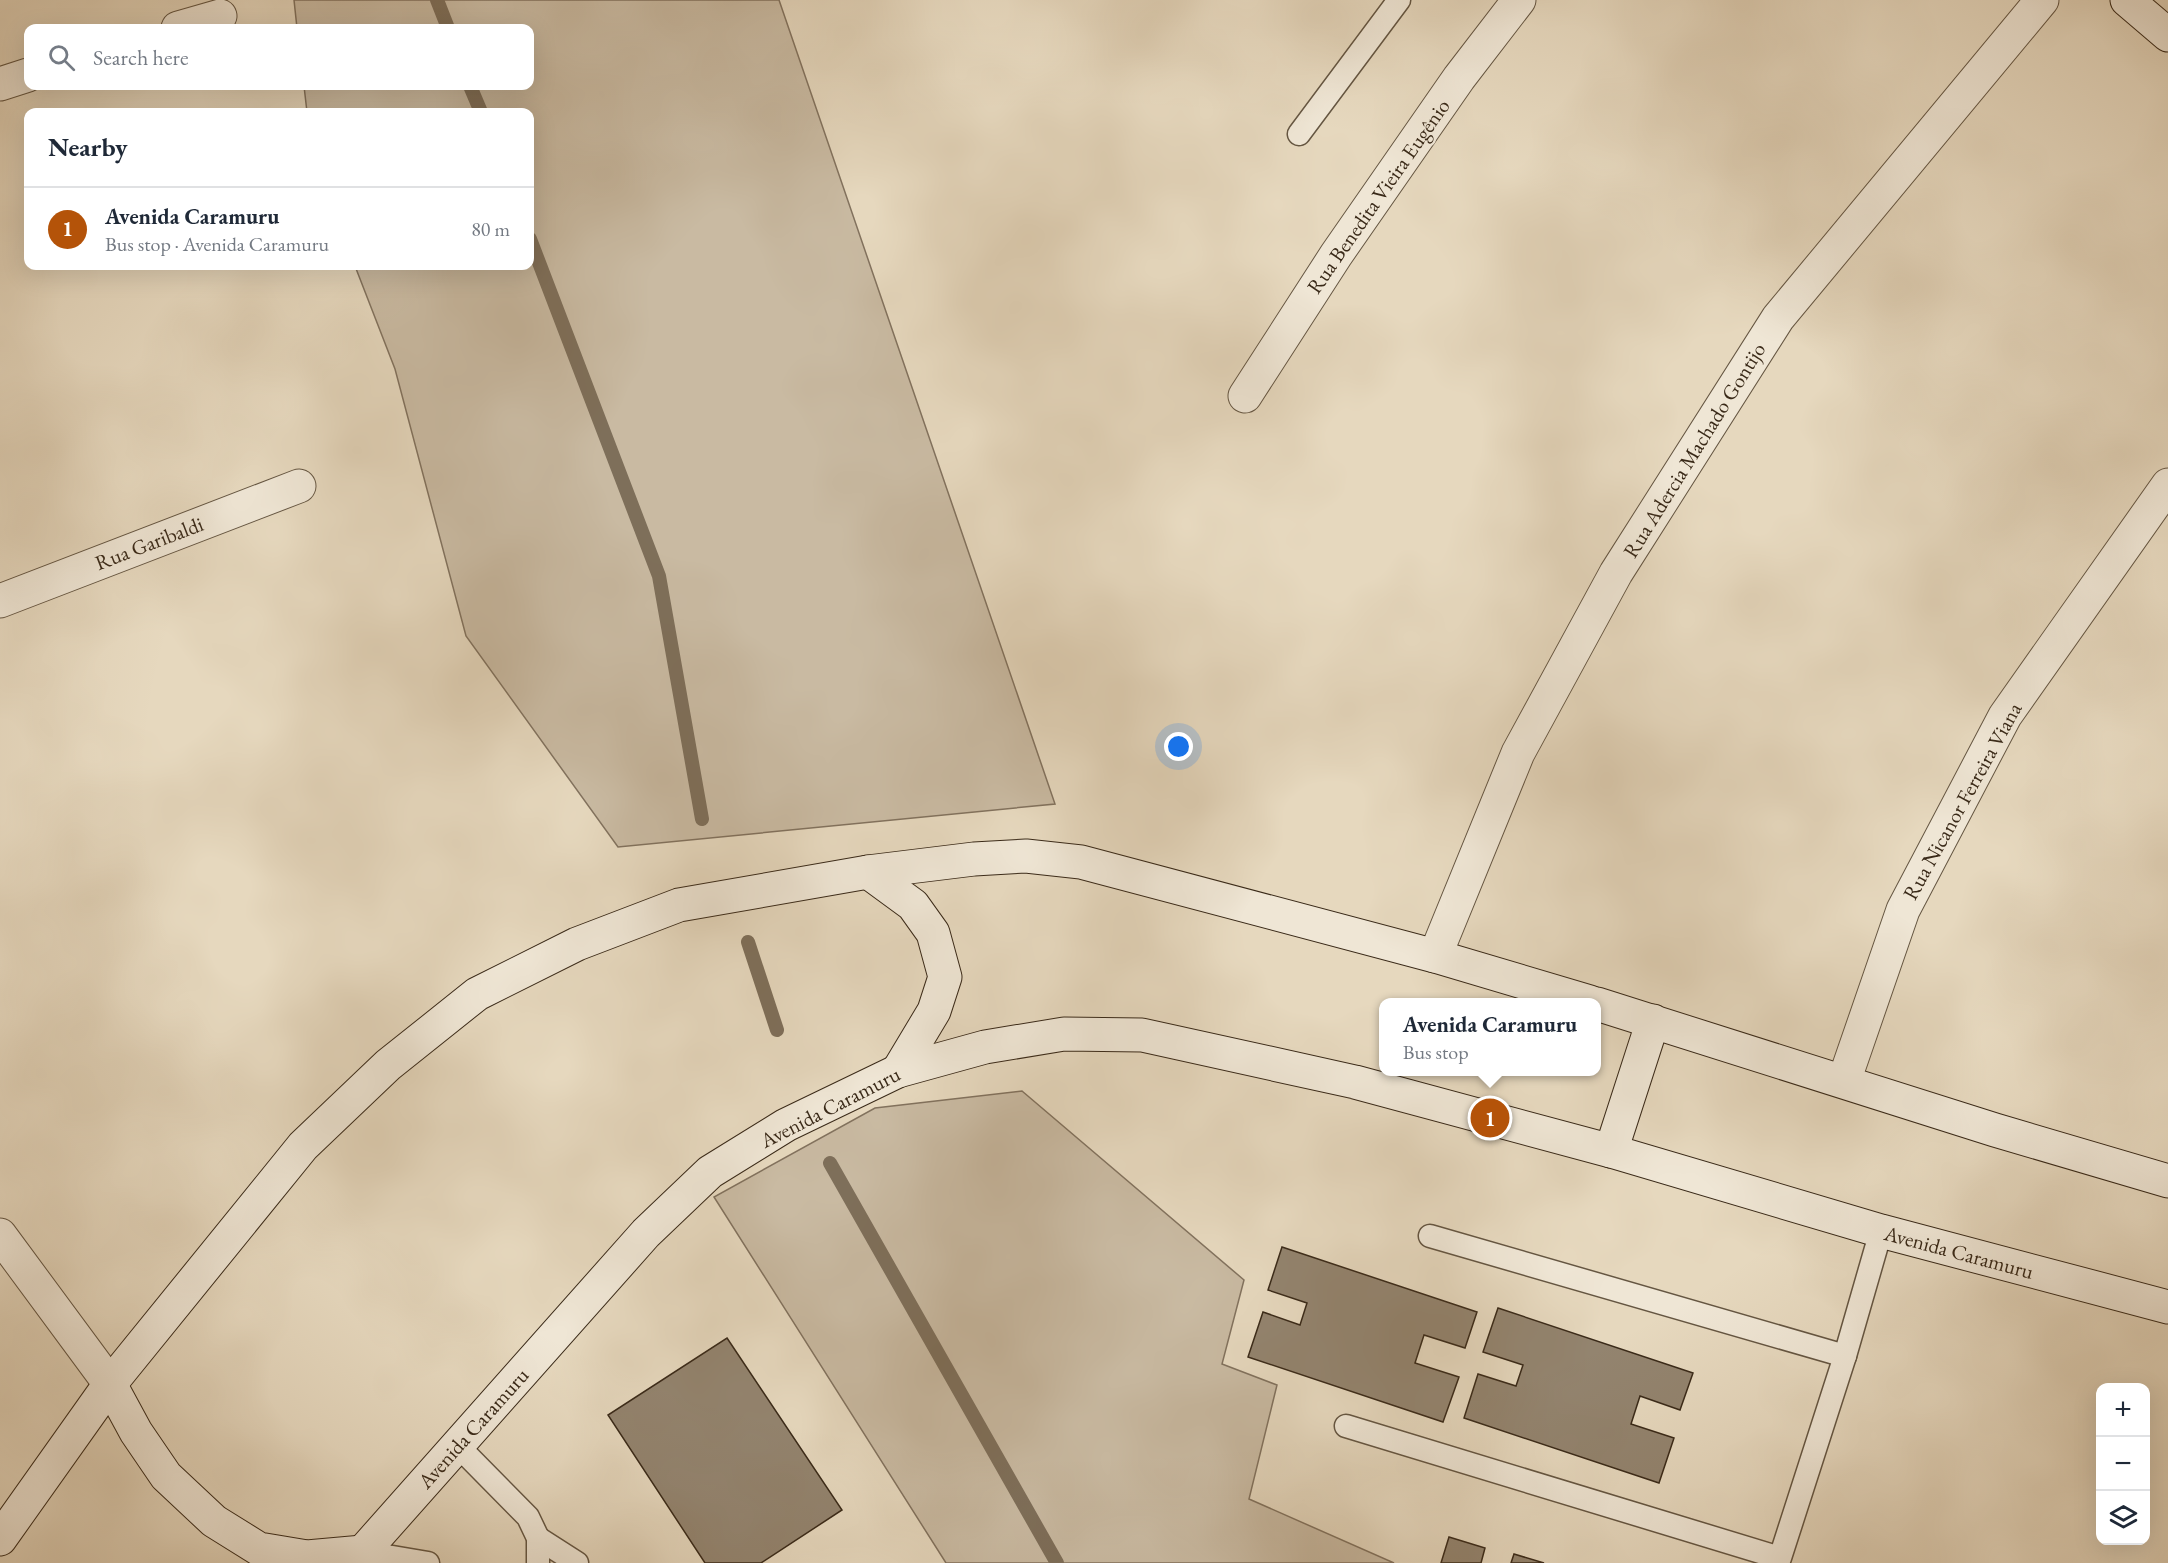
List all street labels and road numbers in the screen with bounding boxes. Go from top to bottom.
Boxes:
street label: Rua Benedita Vieira Eugênio [1300,93,1456,299]
street label: Rua Adercia Machado Gontijo [1617,337,1771,563]
street label: Rua Garibaldi [91,510,207,576]
street label: Rua Nicanor Ferreira Viana [1896,697,2028,904]
street label: Avenida Caramuru [755,1060,905,1154]
street label: Avenida Caramuru [1880,1219,2037,1285]
street label: Avenida Caramuru [411,1362,534,1495]

